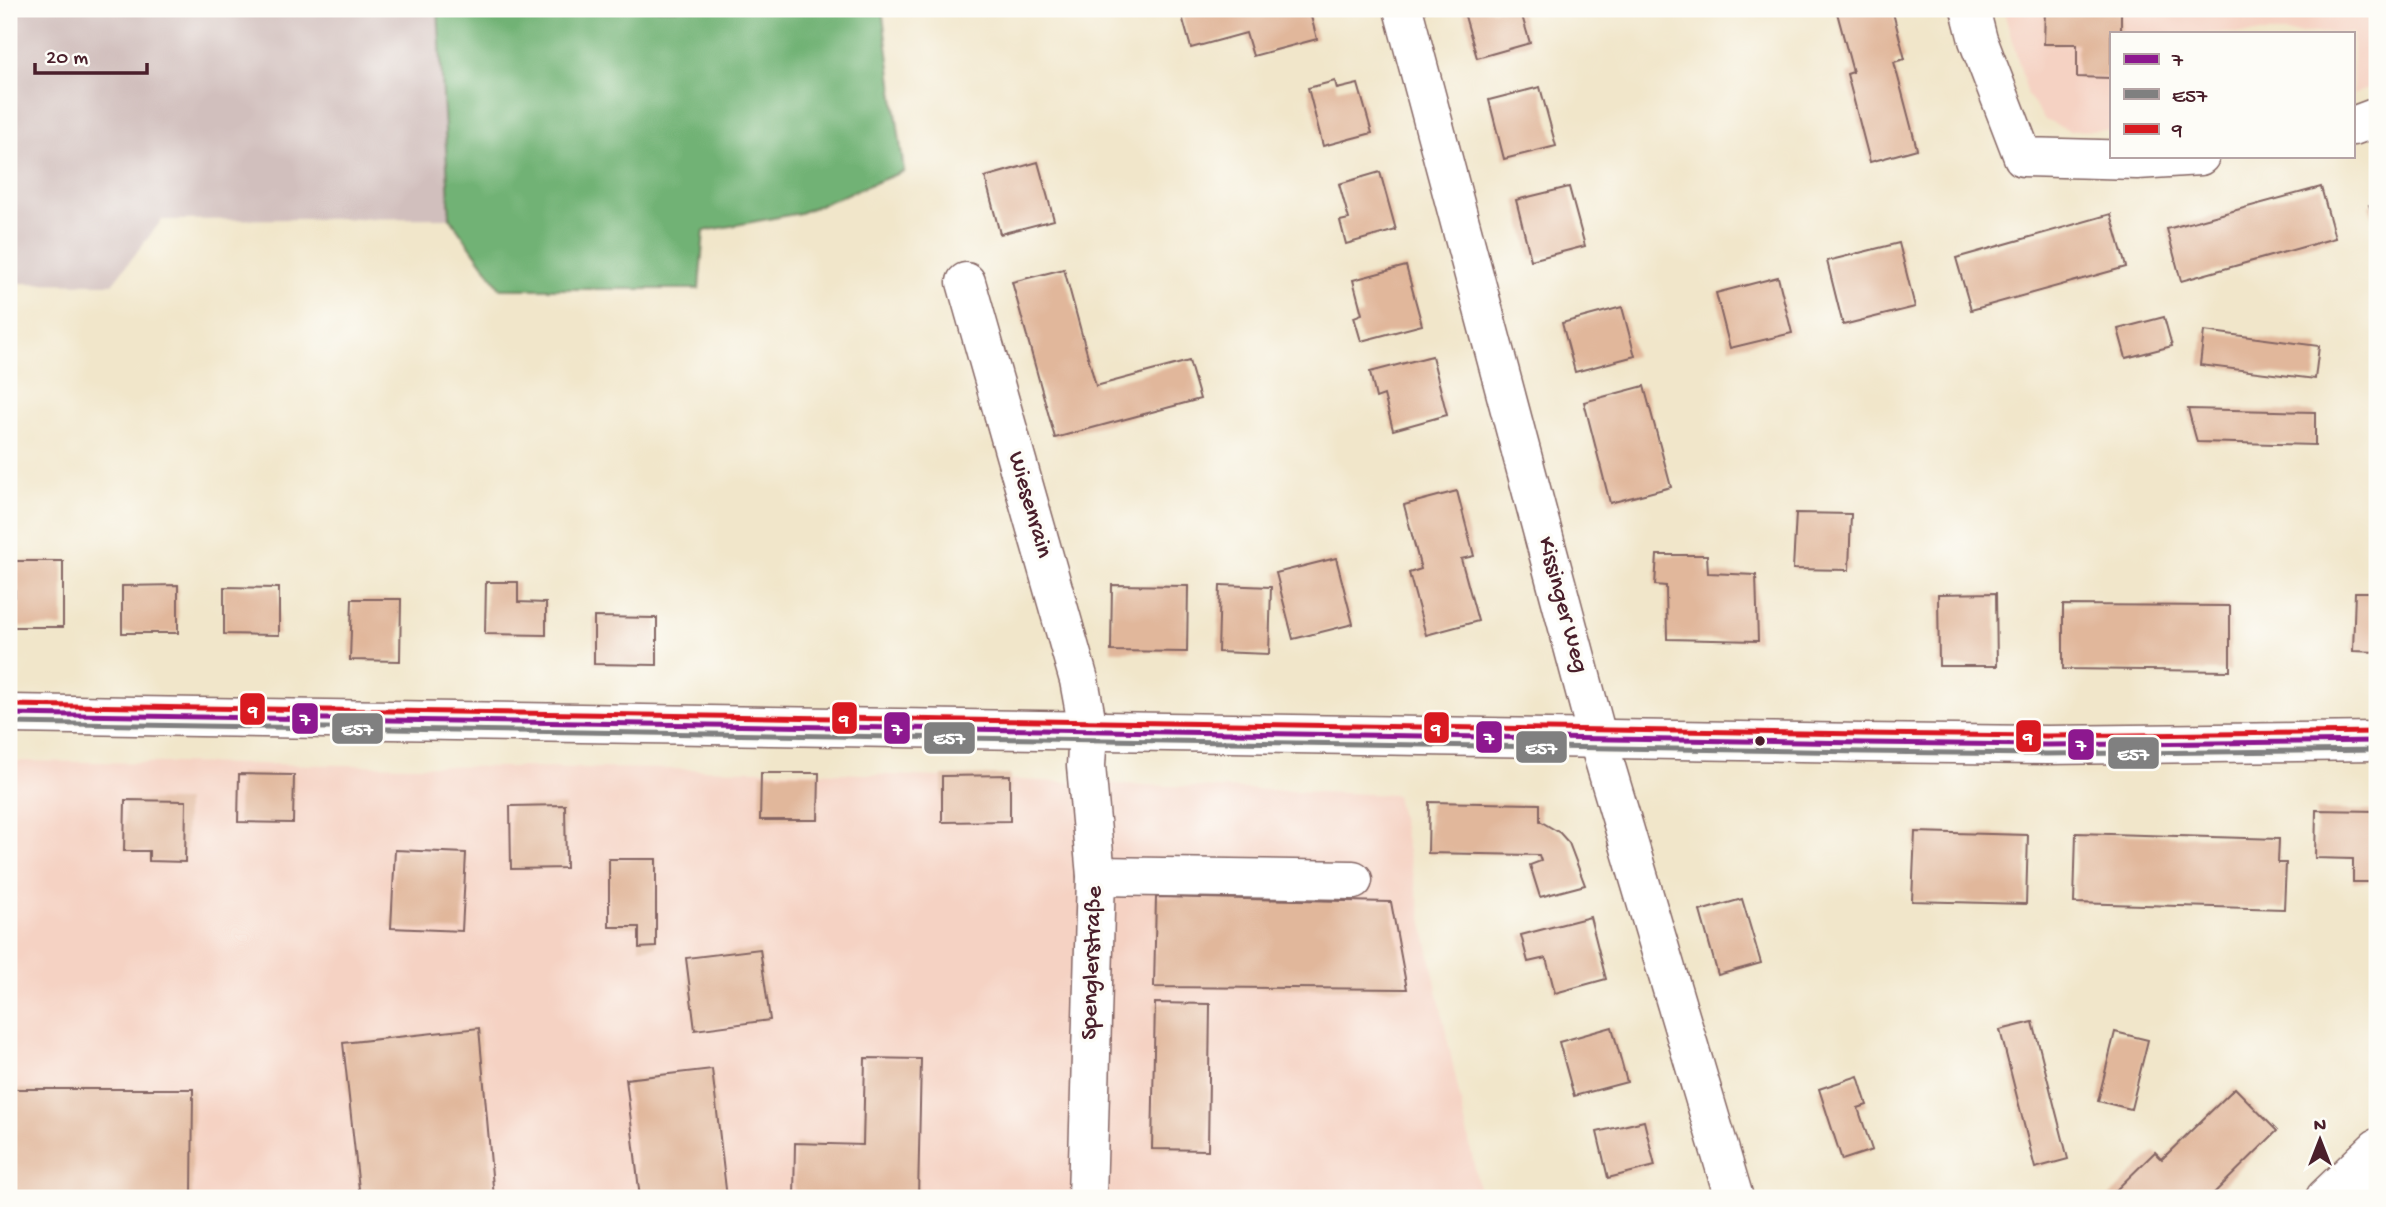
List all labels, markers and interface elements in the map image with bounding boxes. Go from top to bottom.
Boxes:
scale bar [35,32,147,76]
legend [2110,32,2354,158]
text: 20 m [46,47,88,72]
text: 7 [2171,50,2184,75]
text: E57 [2172,86,2208,111]
text: 9 [2171,120,2183,145]
street label: Wiesenrain [1000,449,1058,562]
street label: Kissinger Weg [1530,534,1594,676]
line badge: 9 [239,692,266,726]
text: 9 [247,701,258,724]
line badge: 9 [831,701,858,735]
line badge: 7 [291,702,319,735]
text: 7 [299,710,311,733]
text: 9 [838,710,849,733]
line badge: 7 [883,711,911,745]
line badge: 9 [1423,711,1450,744]
line badge: E57 [331,712,384,745]
text: 9 [1430,719,1441,742]
line badge: 9 [2015,719,2042,753]
text: E57 [341,720,374,743]
text: 7 [891,720,903,743]
line badge: 7 [1475,720,1503,754]
line badge: E57 [923,721,976,755]
text: 9 [2022,728,2033,751]
line badge: 7 [2067,728,2095,761]
text: E57 [933,729,966,752]
text: 7 [1483,729,1495,752]
line badge: E57 [1515,730,1568,764]
unlabelled marker [1753,734,1767,748]
text: 7 [2075,736,2087,759]
line badge: E57 [2107,736,2160,770]
text: E57 [1525,739,1558,762]
text: E57 [2117,745,2150,768]
street label: Spenglerstraße [1076,885,1110,1040]
north arrow [2284,1106,2354,1176]
text: N [2314,1115,2326,1138]

